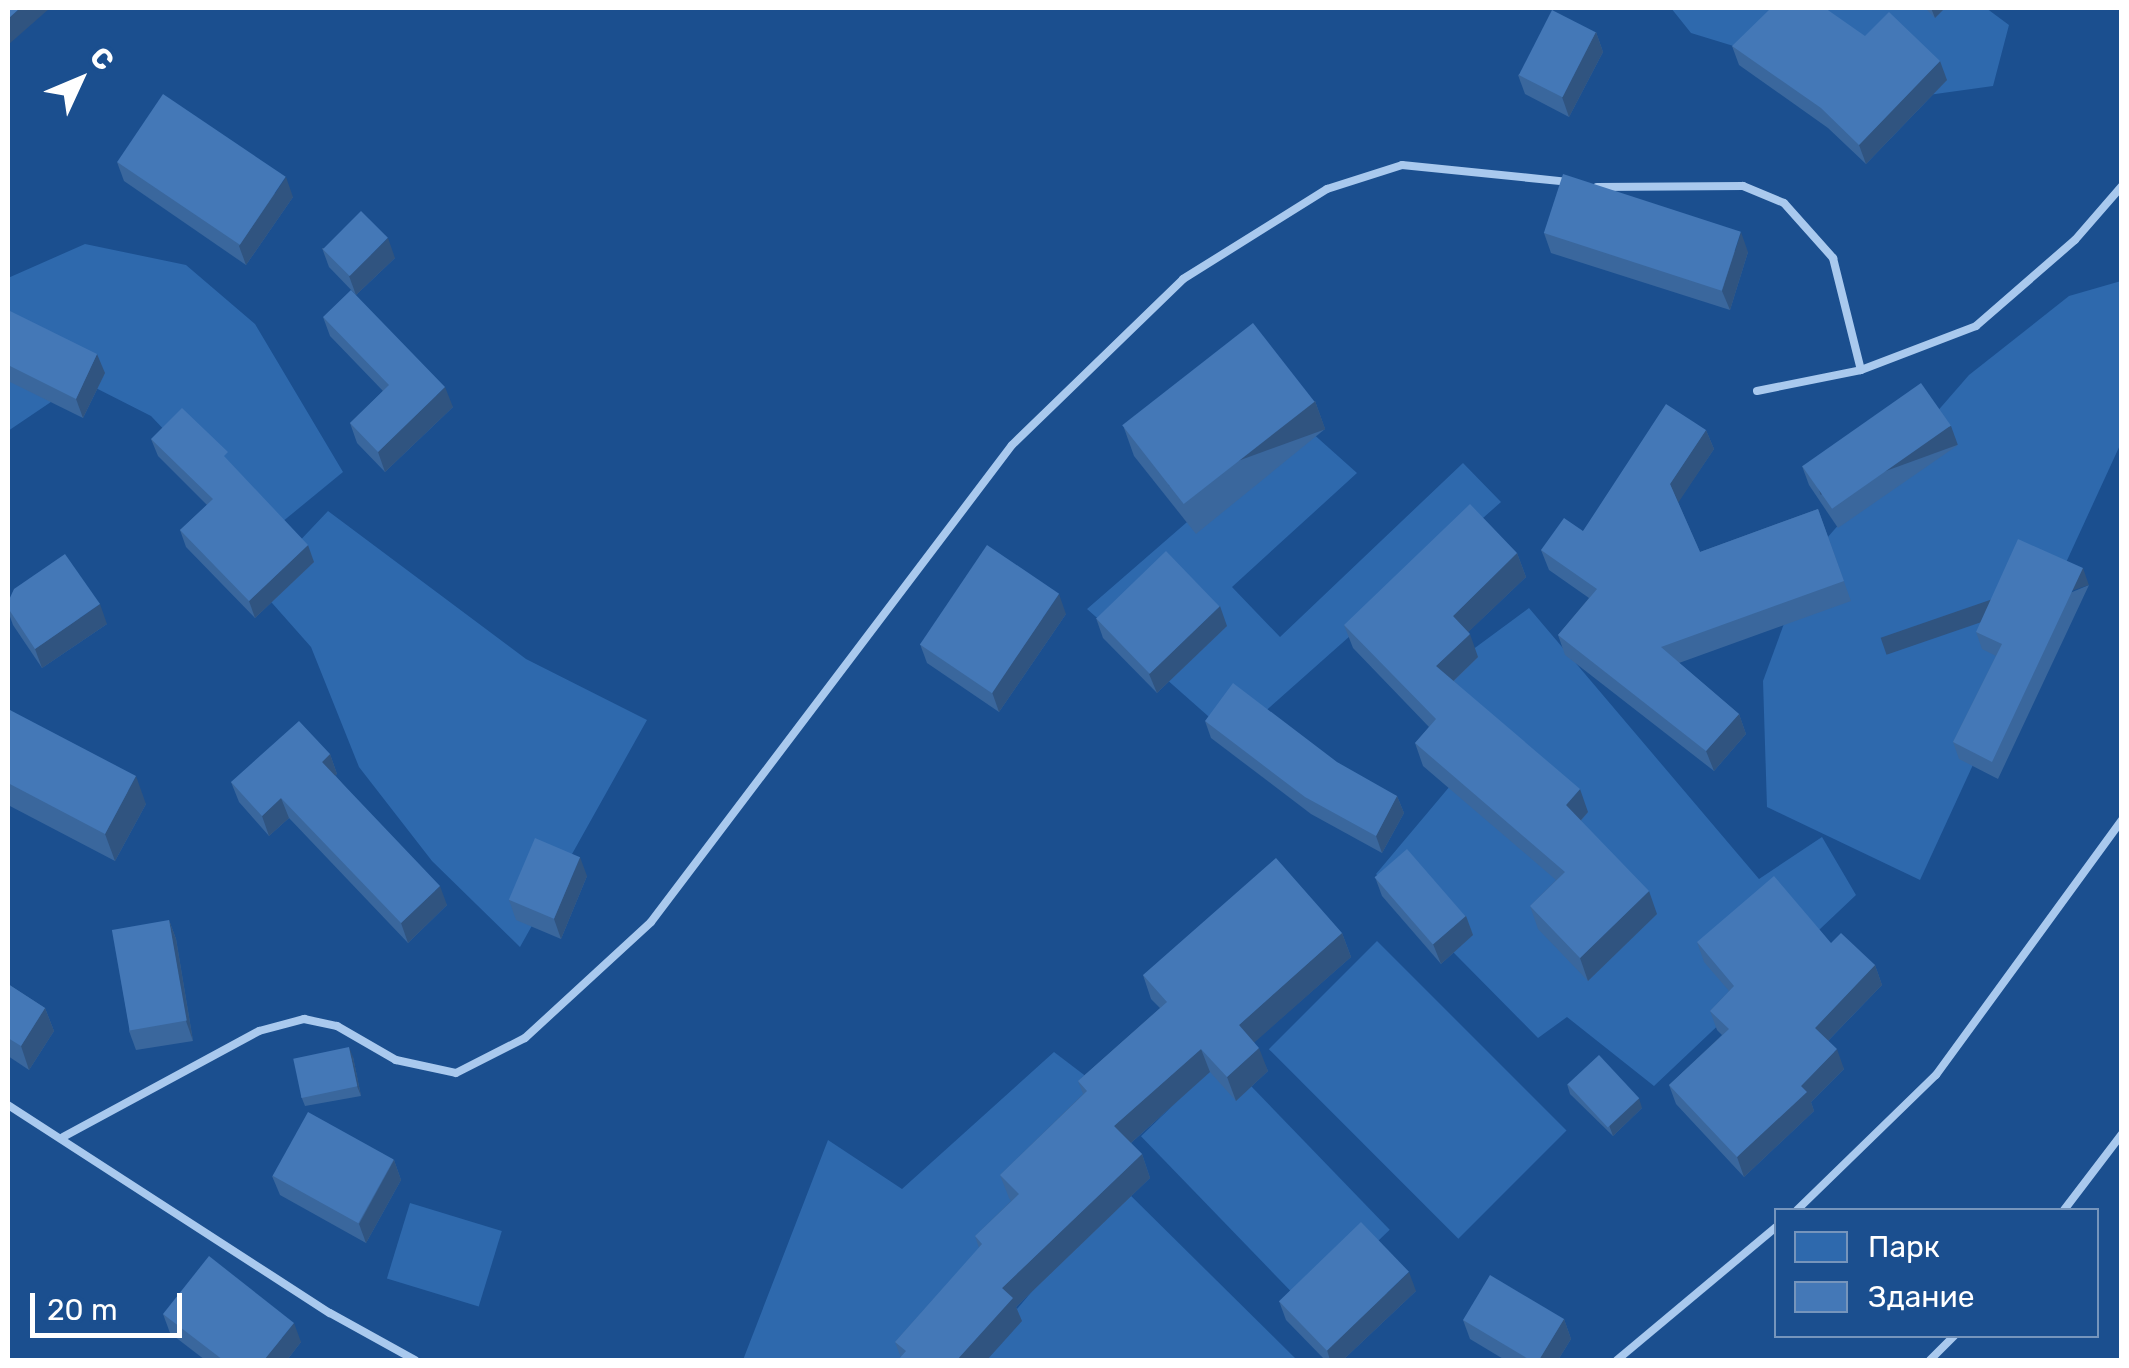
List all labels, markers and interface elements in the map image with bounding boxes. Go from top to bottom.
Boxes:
north arrow [30,30,130,130]
text: С [83,40,121,77]
legend [1774,1208,2099,1338]
text: Парк [1868,1229,1940,1265]
scale bar [35,1273,188,1335]
text: Здание [1868,1279,1975,1315]
text: 20 m [47,1292,118,1328]

